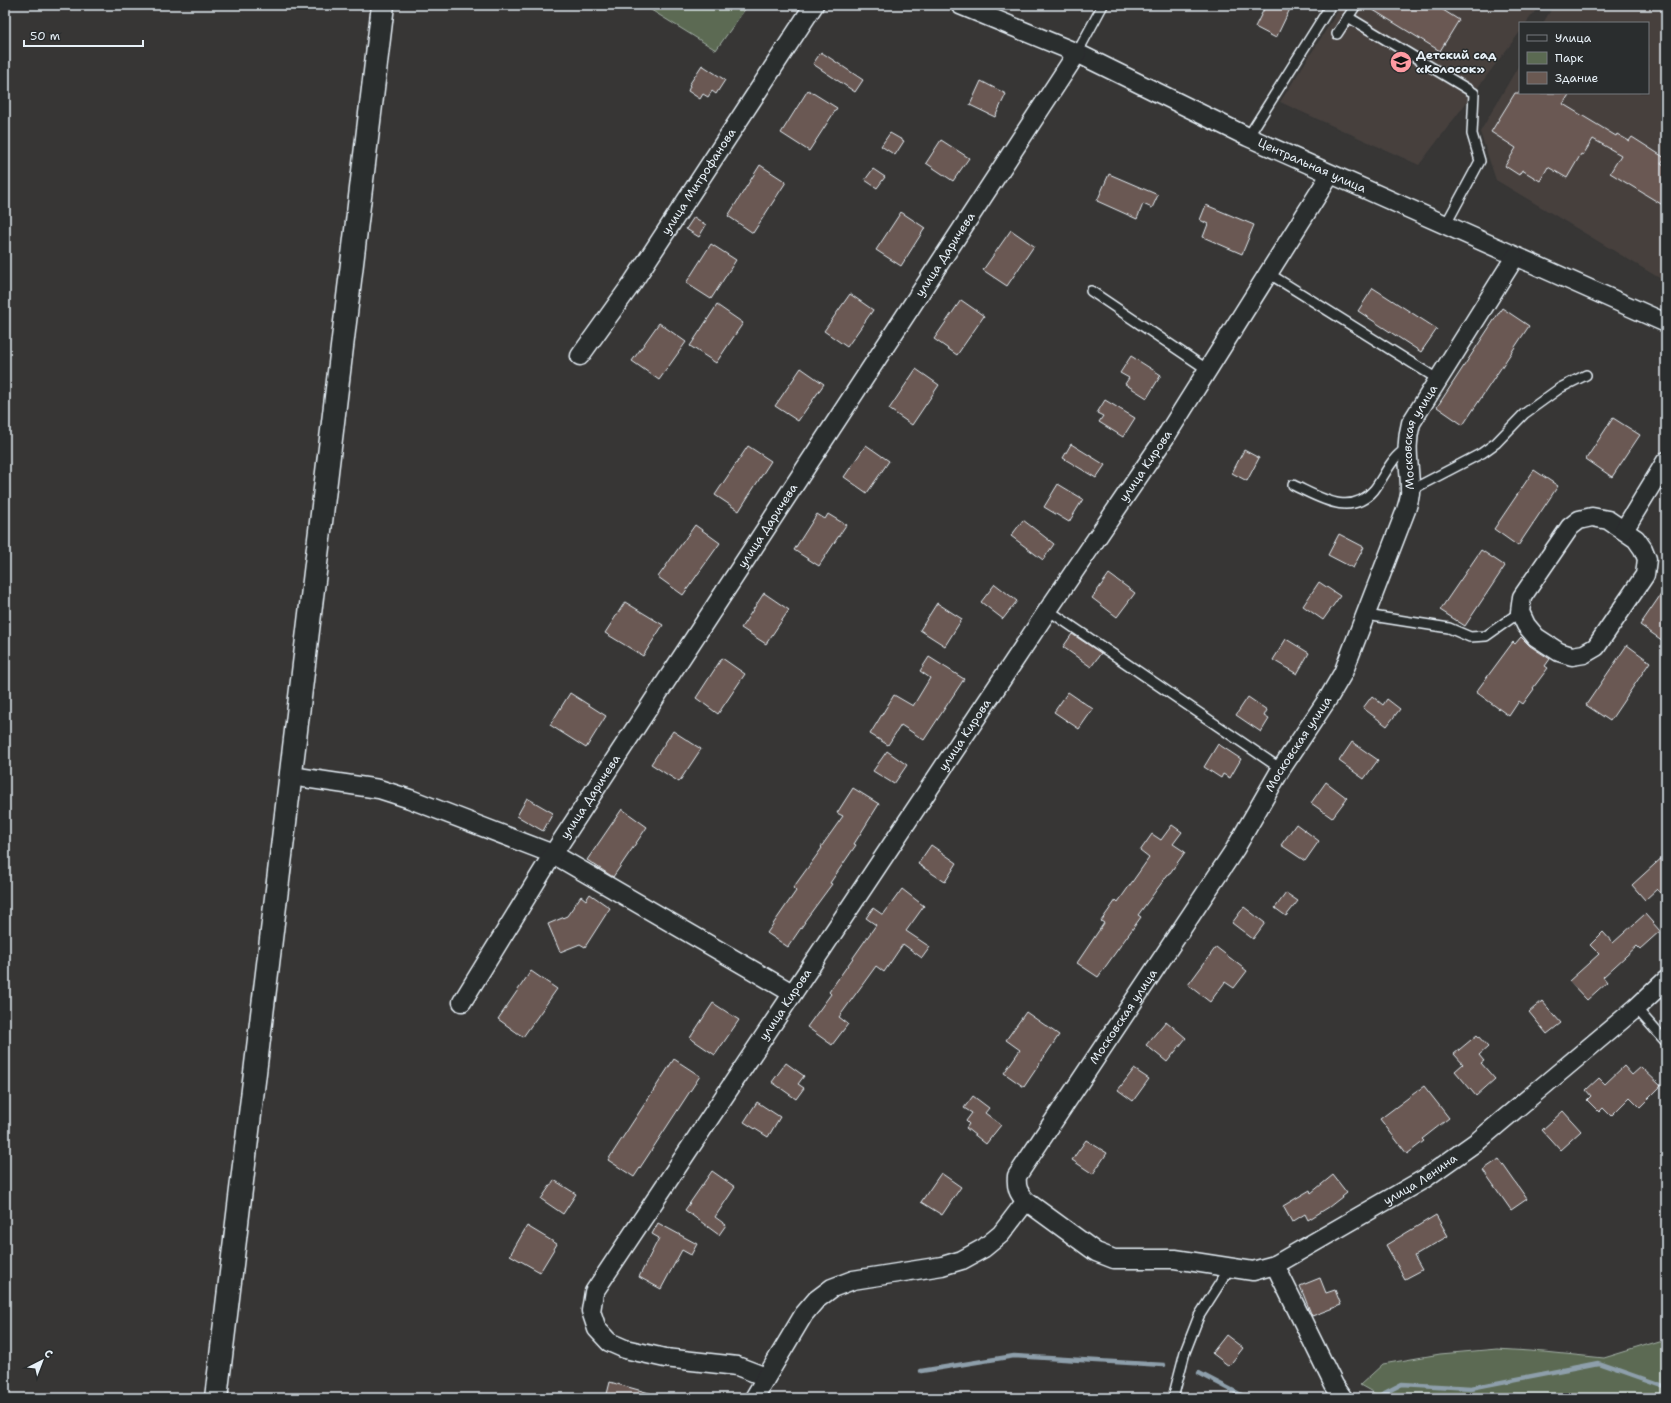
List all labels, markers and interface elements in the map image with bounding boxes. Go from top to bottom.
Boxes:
scale bar [24,22,143,48]
legend [1519,22,1649,94]
text: 50 m [30,28,60,44]
text: Улица [1555,30,1592,46]
place label: Детский сад «Колосок» [1416,47,1497,77]
school or university icon: Детский сад «Колосок» [1388,49,1414,75]
text: Парк [1555,50,1584,66]
text: Здание [1555,70,1599,86]
street label: улица Митрофанова [658,125,740,238]
street label: Центральная улица [1255,134,1369,197]
street label: улица Даричева [912,209,979,300]
street label: Московская улица [1400,381,1441,490]
street label: улица Кирова [1116,427,1176,505]
street label: улица Даричева [734,480,802,571]
street label: Московская улица [1262,693,1336,795]
street label: улица Кирова [935,695,995,774]
street label: улица Даричева [557,751,624,842]
street label: улица Кирова [756,965,815,1044]
street label: Московская улица [1086,965,1161,1067]
street label: улица Ленина [1380,1150,1461,1209]
north arrow [22,1341,62,1381]
text: С [41,1346,56,1362]

